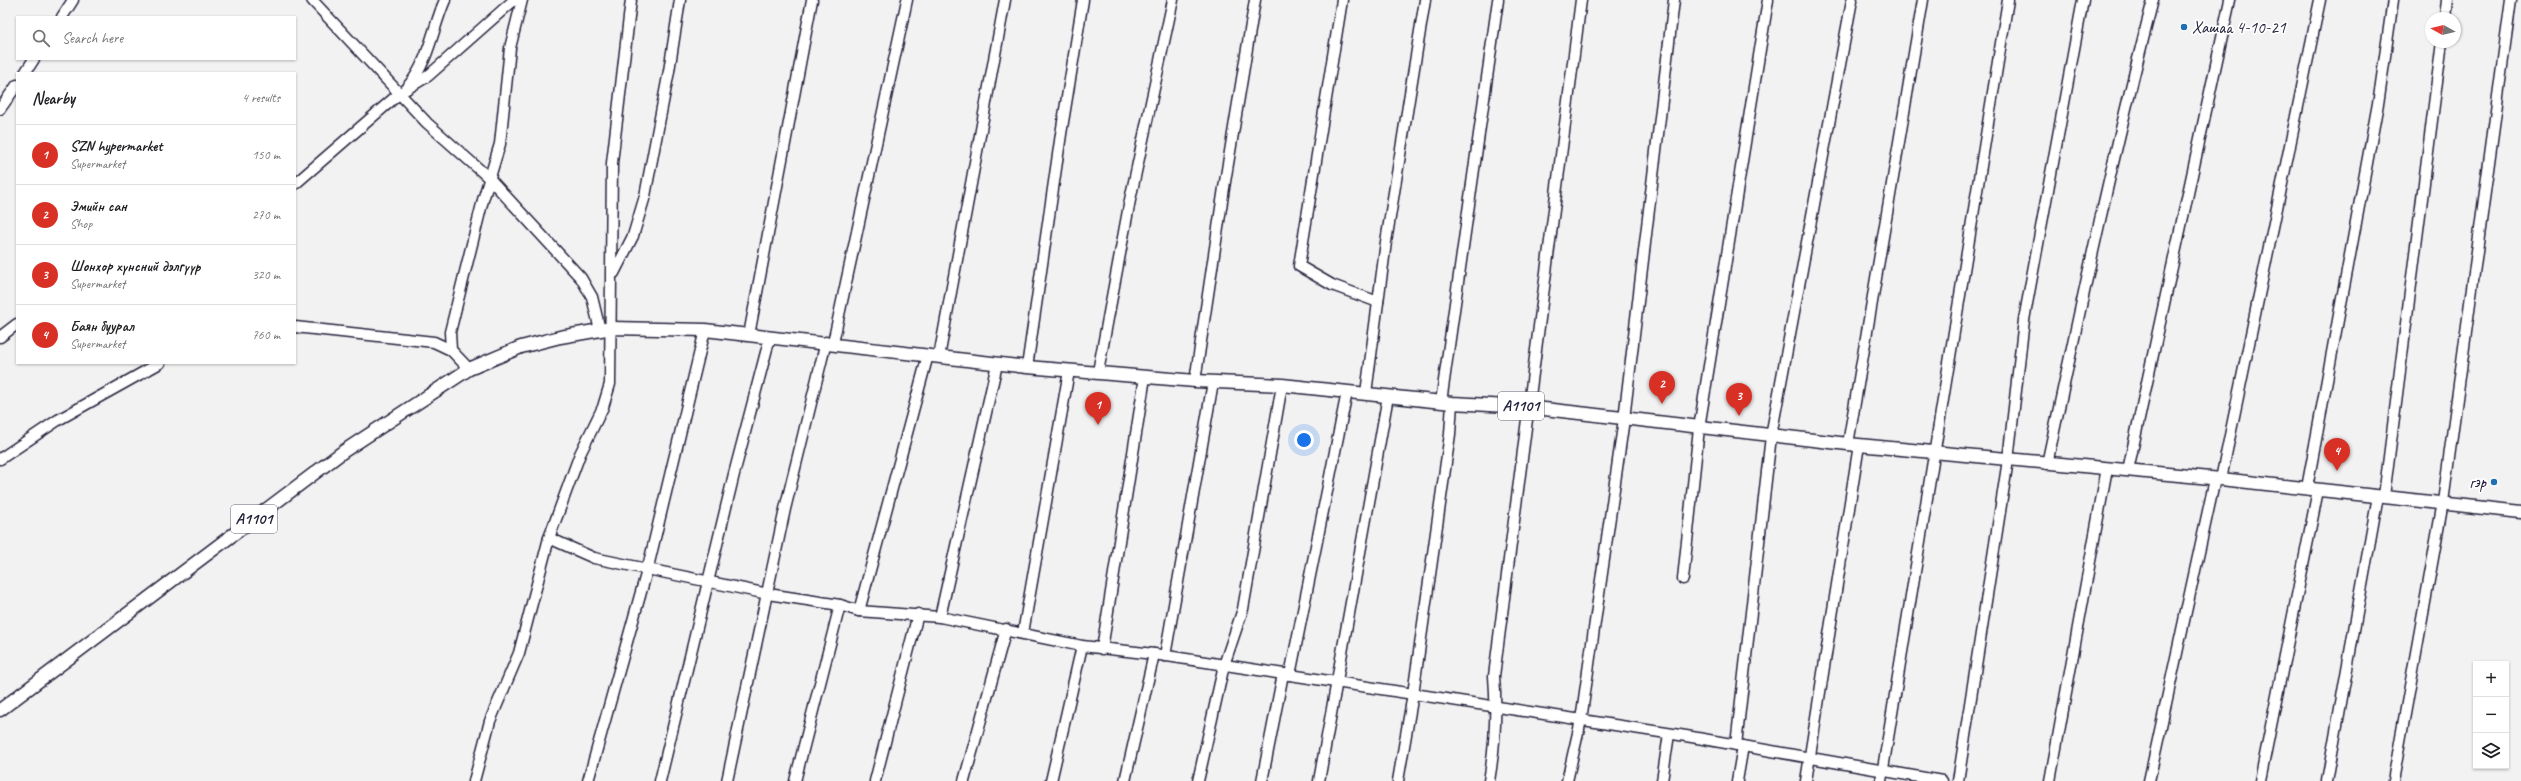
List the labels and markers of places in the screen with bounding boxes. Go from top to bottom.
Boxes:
place label: Хашаа 4-10-21 [2192,17,2287,38]
marker: Хашаа 4-10-21 [2179,22,2189,32]
pin: 2 [1649,371,1675,404]
pin: 3 [1726,383,1752,416]
pin: 1 [1085,392,1111,425]
pin: 4 [2324,438,2350,471]
place label: гэр [2469,472,2488,493]
marker: гэр [2489,477,2499,487]

